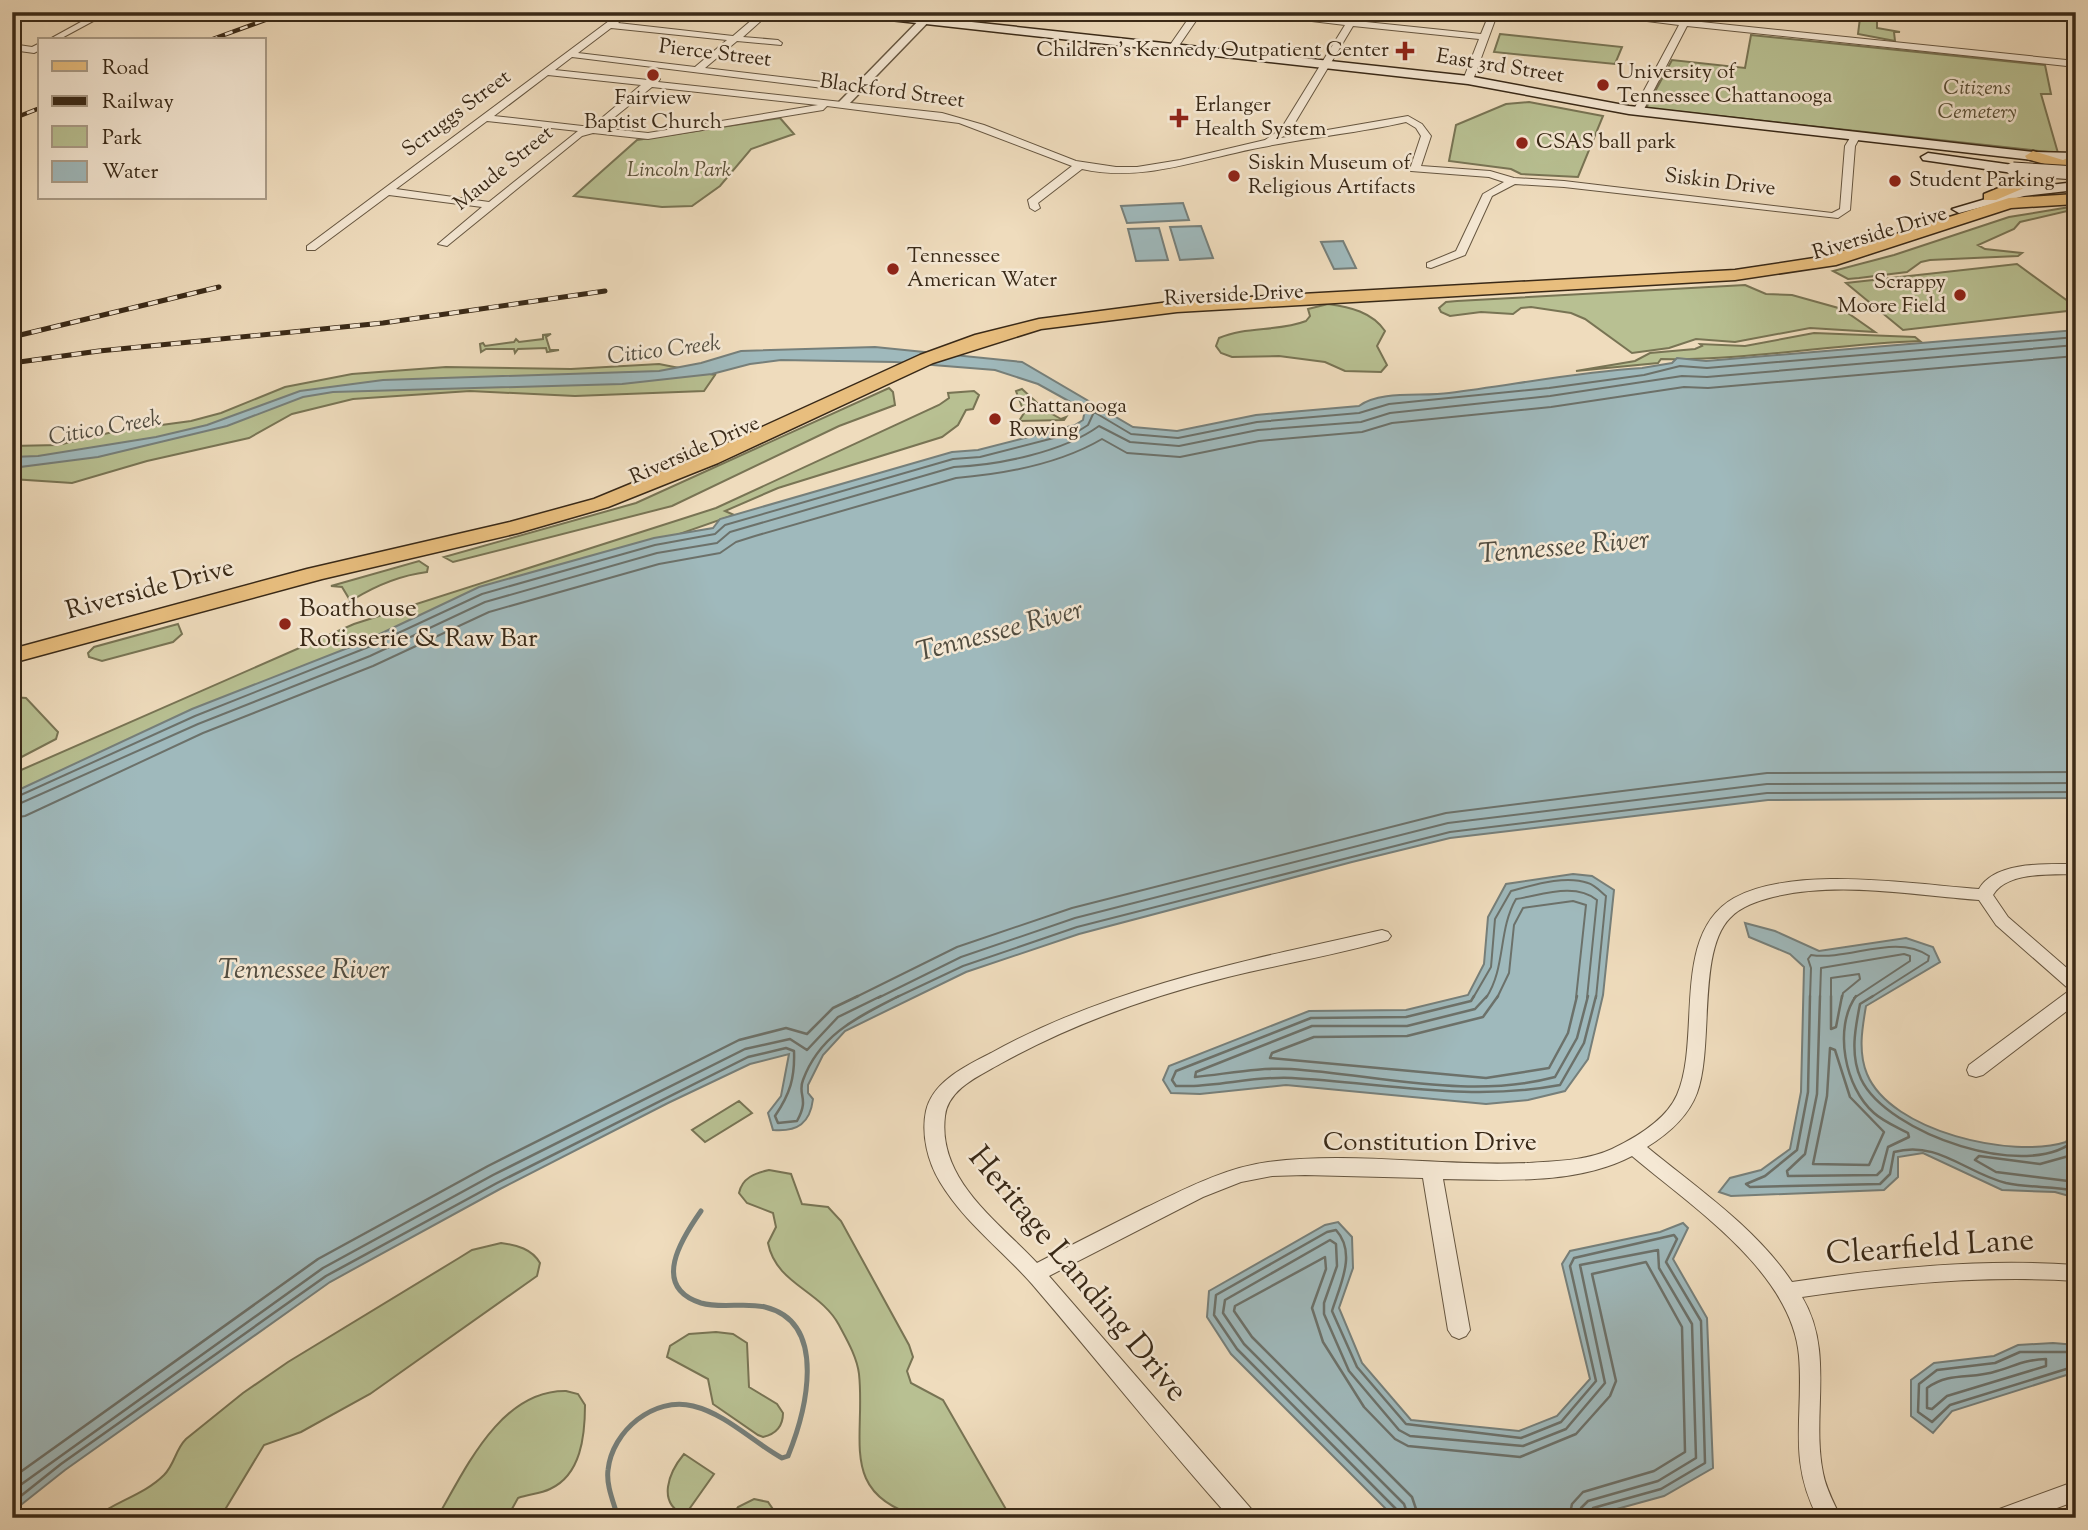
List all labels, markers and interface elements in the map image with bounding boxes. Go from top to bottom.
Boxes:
street label: Pierce Street [657,32,773,76]
place label: Children's Kennedy Outpatient Center [1036,36,1389,66]
legend [38,38,266,200]
marker: Children's Kennedy Outpatient Center [1395,41,1415,61]
street label: East 3rd Street [1434,42,1566,92]
text: Road [102,54,149,84]
place label: University of Tennessee Chattanooga [1617,58,1833,112]
street label: Scruggs Street [396,63,518,165]
marker: Fairview Baptist Church [645,67,661,83]
street label: Blackford Street [818,67,966,117]
park label: Citizens Cemetery [1938,74,2016,128]
marker: University of Tennessee Chattanooga [1595,77,1611,93]
place label: Fairview Baptist Church [584,84,722,138]
text: Railway [102,88,174,118]
place label: Erlanger Health System [1195,91,1326,145]
marker: Erlanger Health System [1169,108,1189,128]
street label: Maude Street [448,119,560,219]
text: Park [102,124,143,154]
place label: CSAS ball park [1536,128,1677,158]
marker: CSAS ball park [1514,135,1530,151]
place label: Siskin Museum of Religious Artifacts [1248,149,1415,203]
park label: Lincoln Park [627,156,732,186]
text: Water [102,158,159,188]
street label: Siskin Drive [1663,161,1777,205]
place label: Student Parking [1909,166,2055,196]
marker: Siskin Museum of Religious Artifacts [1226,168,1242,184]
marker: Student Parking [1887,173,1903,189]
street label: Riverside Drive [1809,199,1951,269]
place label: Tennessee American Water [907,242,1057,296]
marker: Tennessee American Water [885,261,901,277]
place label: Scrappy Moore Field [1838,268,1947,322]
street label: Riverside Drive [1164,277,1304,315]
marker: Scrappy Moore Field [1952,287,1968,303]
water label: Citico Creek [606,328,722,374]
place label: Chattanooga Rowing [1009,392,1127,446]
water label: Citico Creek [46,403,164,455]
street label: Riverside Drive [625,409,765,493]
marker: Chattanooga Rowing [987,411,1003,427]
water label: Tennessee River [1477,521,1651,575]
street label: Riverside Drive [62,550,238,630]
water label: Tennessee River [912,590,1088,673]
place label: Boathouse Rotisserie & Raw Bar [299,591,538,658]
marker: Boathouse Rotisserie & Raw Bar [277,616,293,632]
water label: Tennessee River [218,951,390,991]
street label: Constitution Drive [1323,1125,1537,1162]
street label: Heritage Landing Drive [956,1137,1198,1413]
street label: Clearfield Lane [1824,1218,2036,1278]

